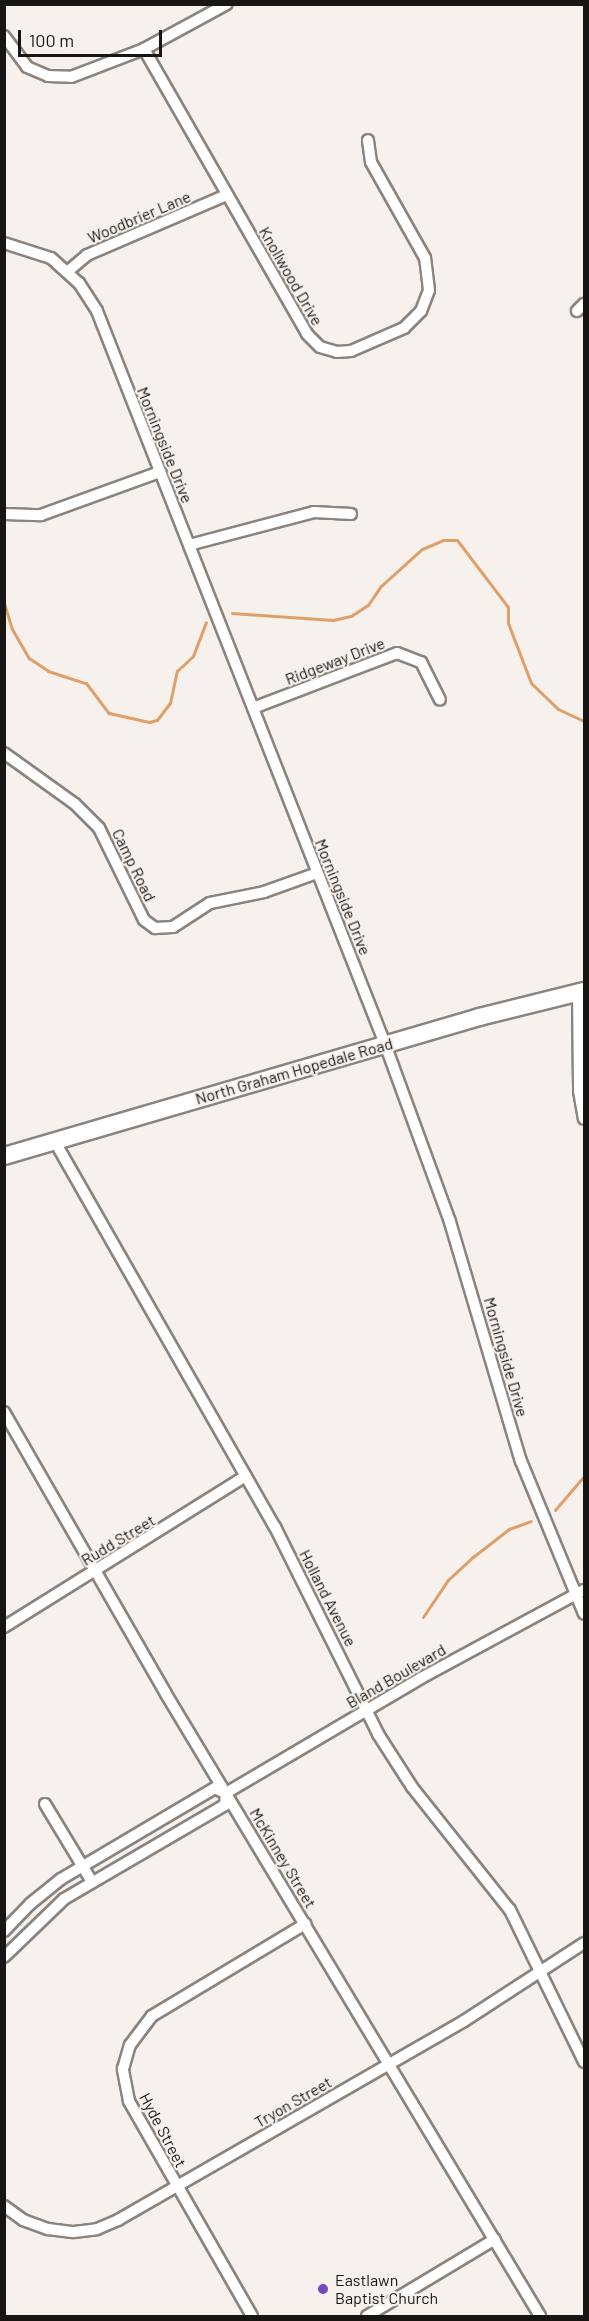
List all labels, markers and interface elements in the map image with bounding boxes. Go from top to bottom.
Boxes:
scale bar [21,18,165,56]
text: 100 m [29,29,74,51]
street label: Woodbrier Lane [85,187,193,247]
street label: Knollwood Drive [255,223,327,329]
street label: Morningside Drive [133,384,197,506]
street label: Ridgeway Drive [282,633,388,689]
street label: Camp Road [108,826,160,904]
street label: Morningside Drive [311,836,375,958]
street label: North Graham Hopedale Road [193,1034,395,1108]
street label: Morningside Drive [480,1295,532,1419]
street label: Rudd Street [78,1510,158,1570]
street label: Holland Avenue [295,1546,361,1650]
street label: Bland Boulevard [343,1640,449,1712]
street label: McKinney Street [246,1804,320,1912]
street label: Tryon Street [251,2072,335,2132]
street label: Hyde Street [135,2089,191,2171]
place label: Eastlawn Baptist Church [335,2270,438,2308]
marker: Eastlawn Baptist Church [316,2282,330,2296]

